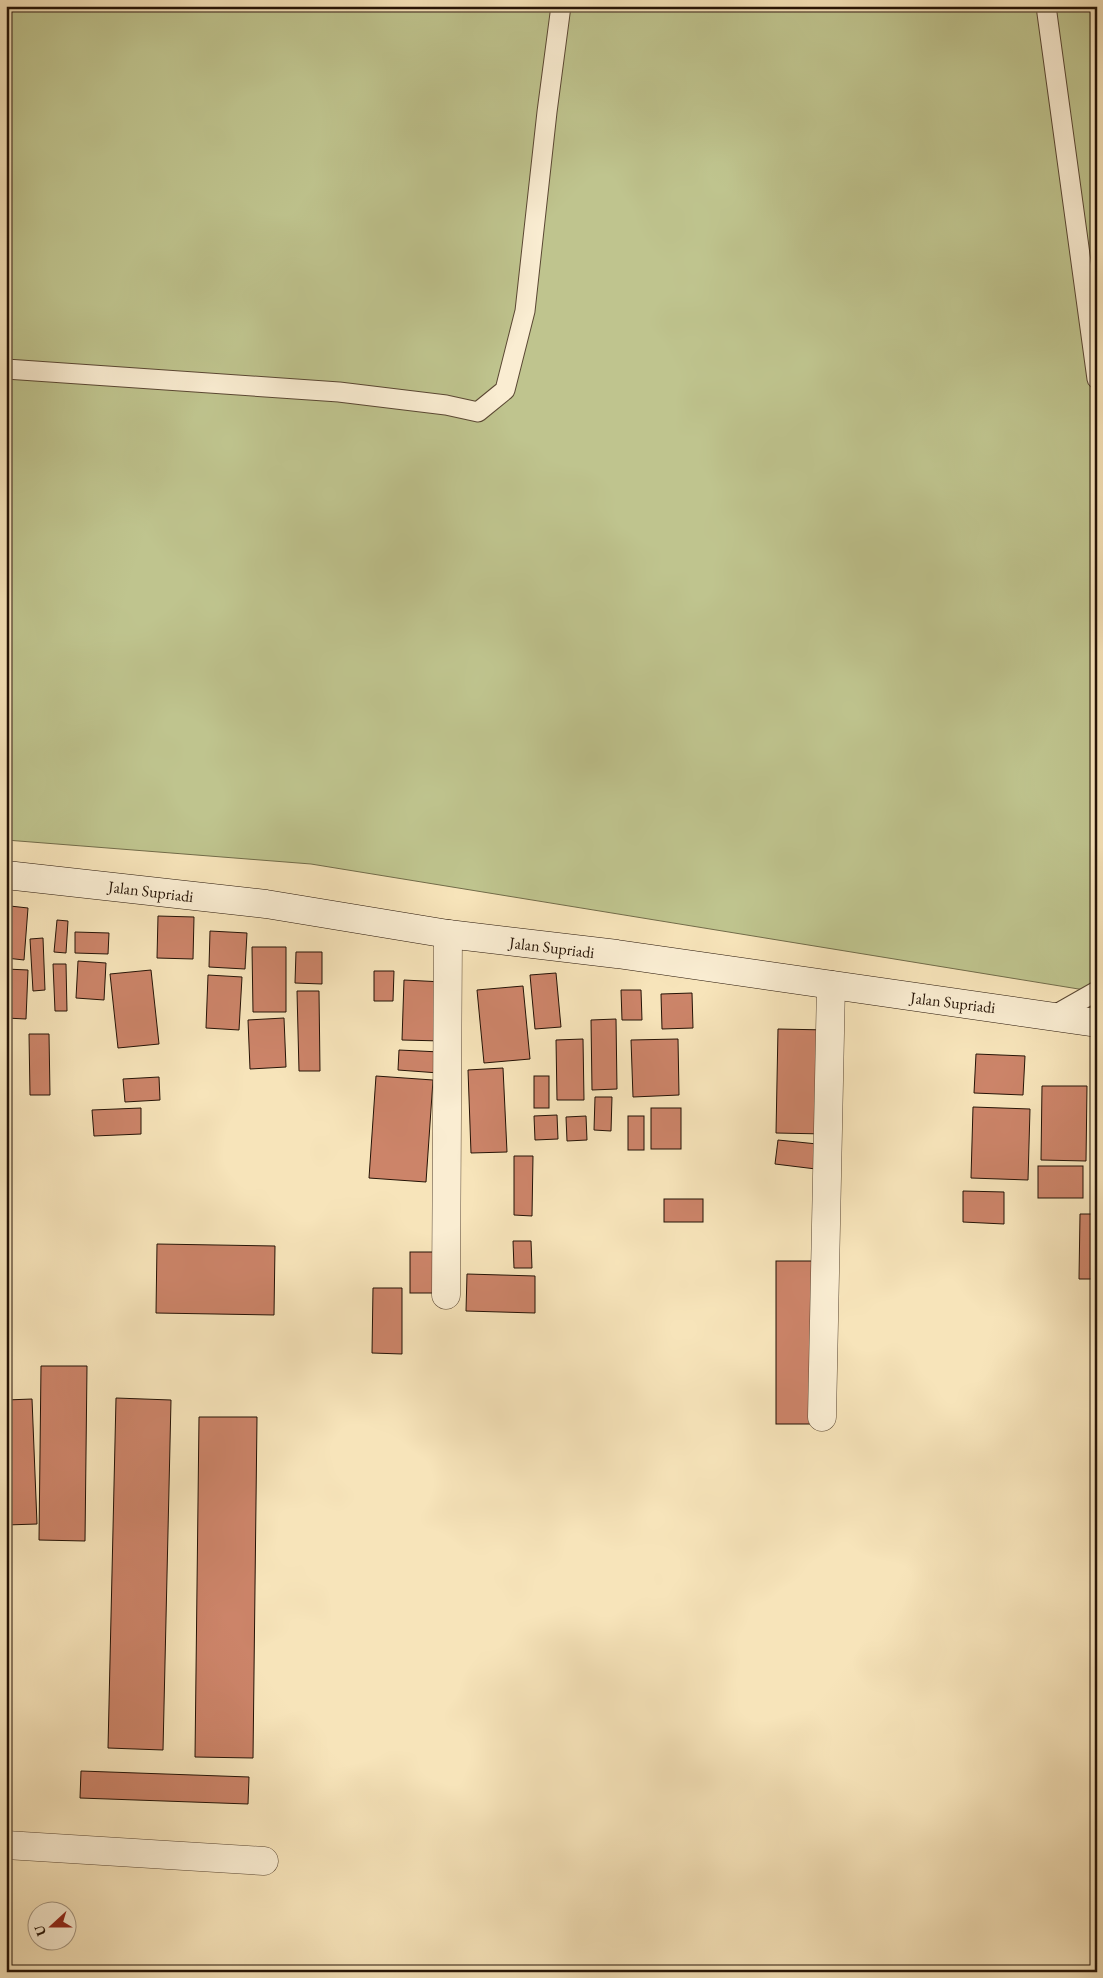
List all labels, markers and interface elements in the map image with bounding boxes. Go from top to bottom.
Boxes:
street label: Jalan Supriadi [105,876,195,907]
street label: Jalan Supriadi [506,932,596,963]
street label: Jalan Supriadi [907,987,997,1018]
north arrow [28,1900,78,1950]
text: U [29,1922,50,1939]

